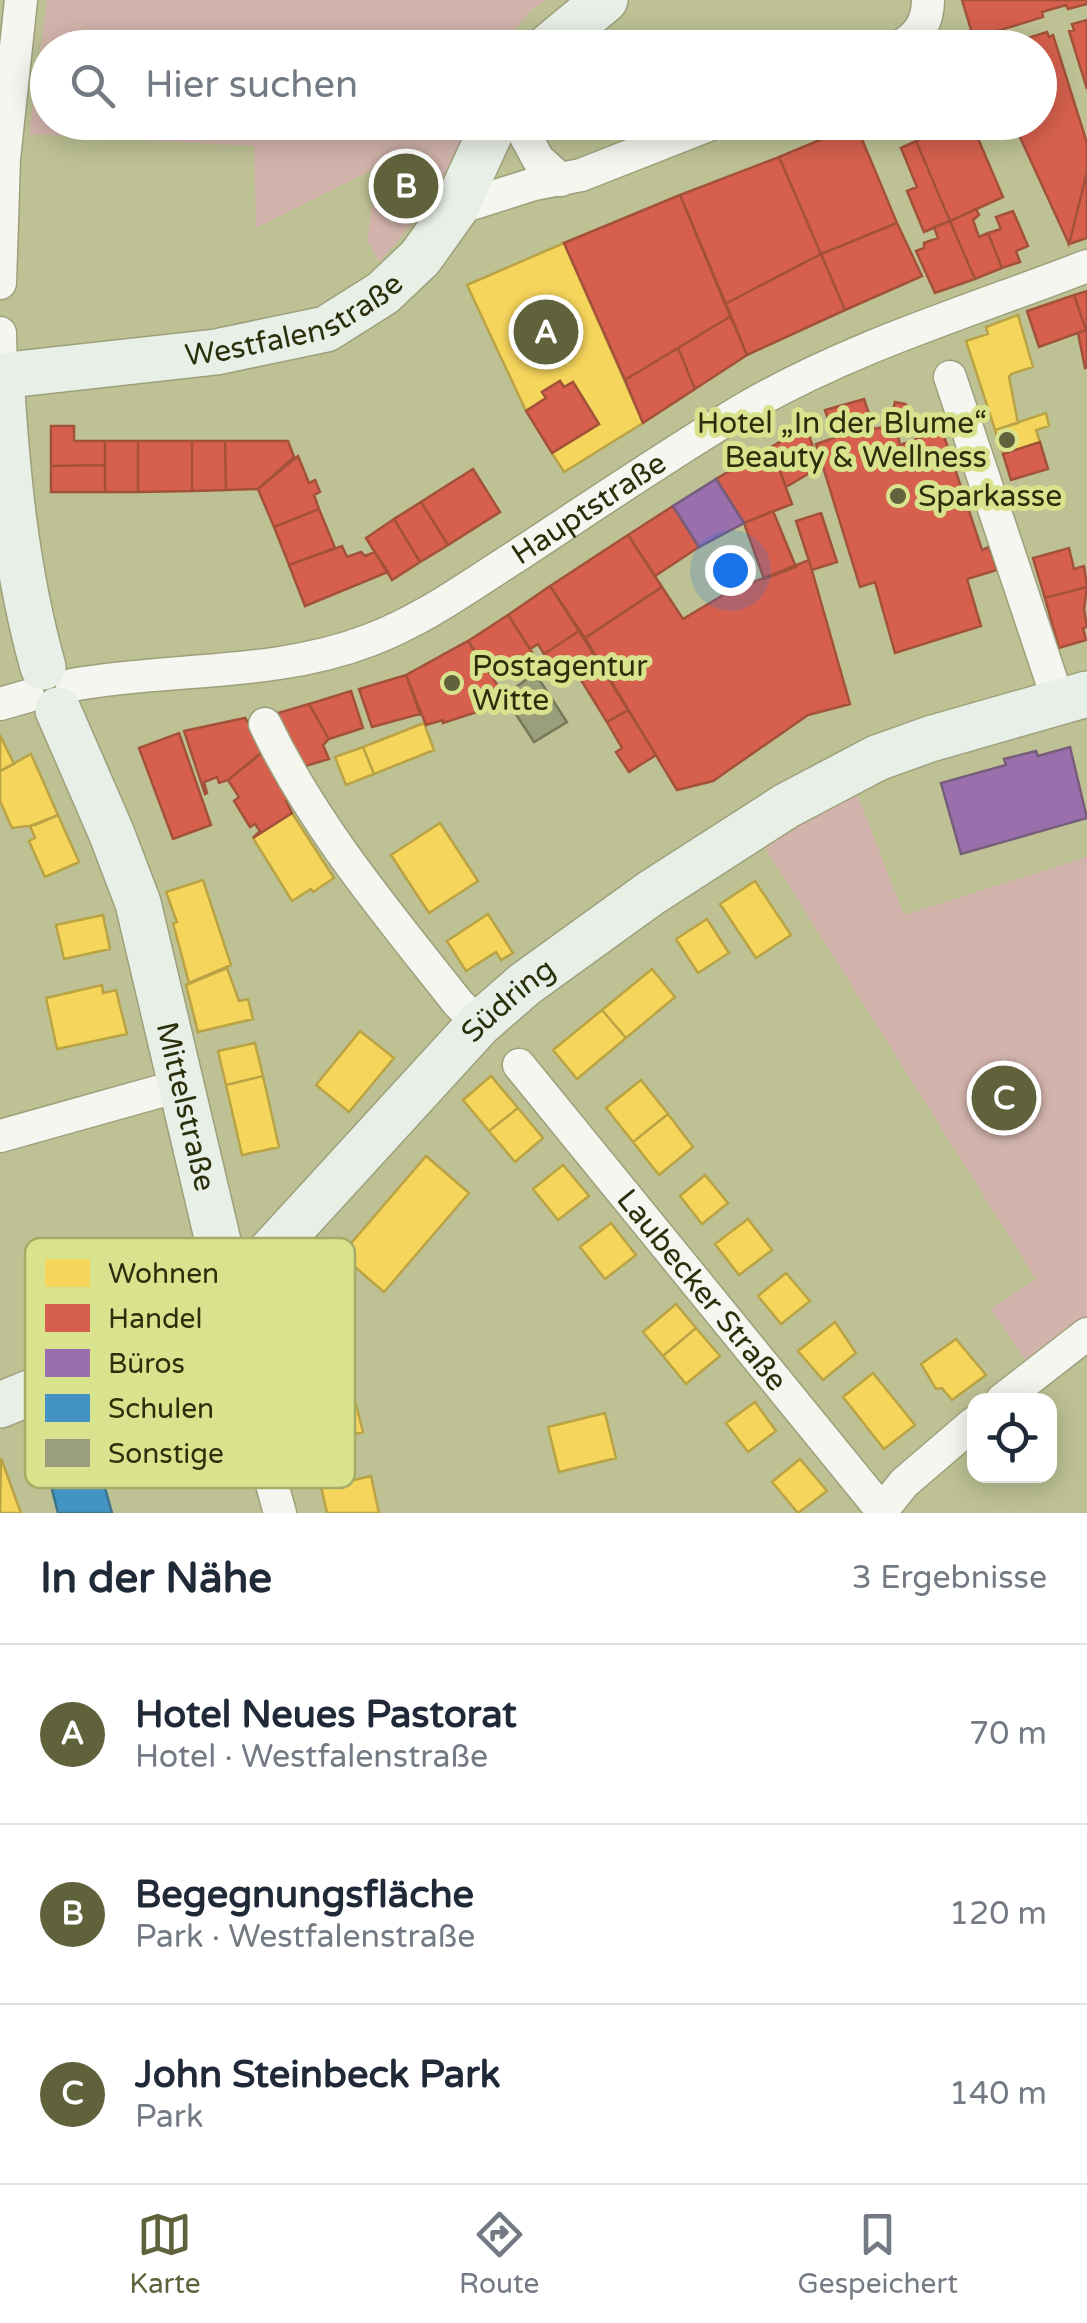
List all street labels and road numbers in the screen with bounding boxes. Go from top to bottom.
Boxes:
street label: Westfalenstraße [183,265,411,374]
street label: Hauptstraße [505,444,673,573]
street label: Südring [453,950,562,1050]
street label: Mittelstraße [148,1018,224,1195]
street label: Laubecker Straße [609,1181,795,1398]

